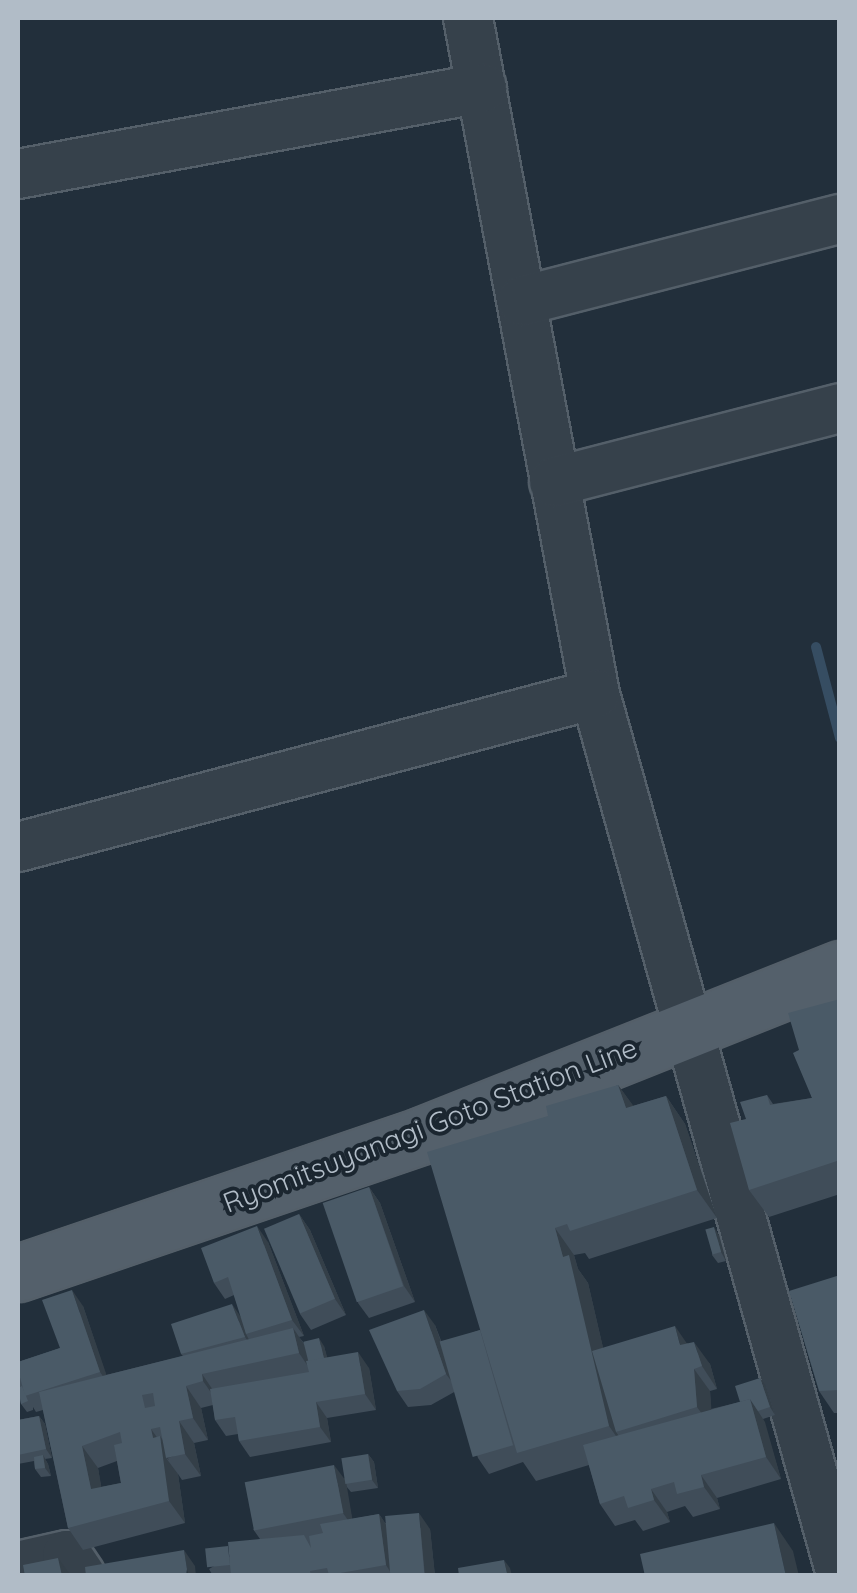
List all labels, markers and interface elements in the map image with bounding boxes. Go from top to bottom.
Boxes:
street label: Ryomitsuyanagi Goto Station Line [218,1030,642,1220]

